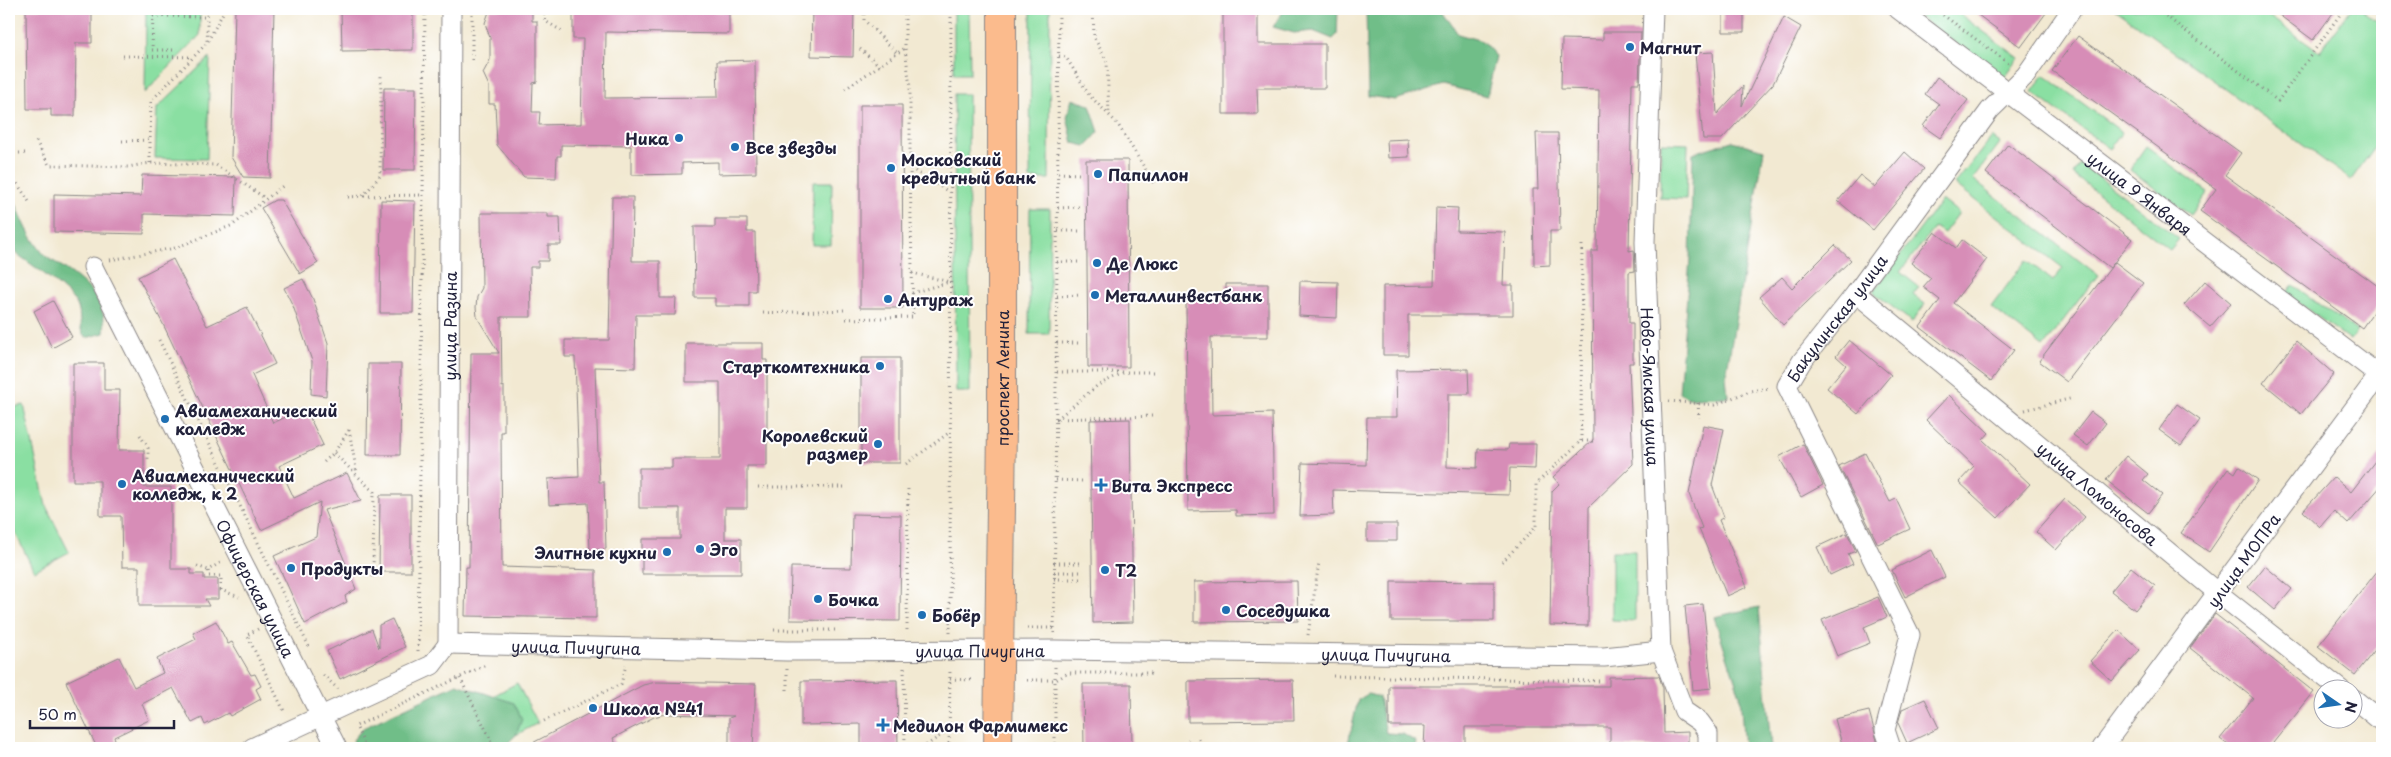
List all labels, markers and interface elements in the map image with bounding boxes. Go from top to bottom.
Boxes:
place label: Магнит [1640,35,1702,59]
marker: Магнит [1624,41,1636,53]
place label: Ника [625,126,669,150]
marker: Ника [673,132,685,144]
place label: Все звезды [745,135,837,159]
marker: Все звезды [729,141,741,153]
street label: улица 9 Января [2083,145,2197,241]
place label: Московский кредитный банк [901,147,1037,189]
marker: Московский кредитный банк [885,162,897,174]
place label: Папиллон [1108,162,1189,186]
marker: Папиллон [1092,168,1104,180]
street label: Бакулинская улица [1780,249,1893,386]
place label: Де Люкс [1106,251,1178,275]
marker: Де Люкс [1091,257,1103,269]
street label: улица Разина [437,271,462,381]
place label: Металлинвестбанк [1105,283,1263,307]
place label: Антураж [897,287,974,311]
marker: Металлинвестбанк [1089,289,1101,301]
marker: Антураж [882,293,894,305]
street label: Ново-Ямская улица [1636,307,1666,467]
street label: проспект Ленина [990,310,1014,446]
place label: Старткомтехника [722,354,870,378]
marker: Старткомтехника [874,360,886,372]
place label: Авиамеханический колледж [175,398,337,440]
marker: Авиамеханический колледж [159,413,171,425]
place label: Королевский размер [761,423,868,465]
street label: улица Ломоносова [2032,436,2164,551]
marker: Королевский размер [872,438,884,450]
place label: Авиамеханический колледж, к 2 [132,463,294,505]
place label: Вита Экспресс [1111,473,1233,497]
marker: Авиамеханический колледж, к 2 [116,478,128,490]
marker: Вита Экспресс [1095,479,1107,491]
street label: улица МОПРа [2201,508,2285,612]
street label: Офицерская улица [211,515,301,661]
place label: Эго [709,537,738,561]
place label: Элитные кухни [534,540,657,564]
marker: Эго [694,543,706,555]
marker: Элитные кухни [661,546,673,558]
place label: Продукты [301,556,384,580]
place label: T2 [1115,558,1137,582]
marker: Продукты [285,562,297,574]
marker: T2 [1099,564,1111,576]
place label: Бочка [828,587,879,611]
marker: Бочка [812,593,824,605]
place label: Соседушка [1236,598,1330,622]
place label: Бобёр [932,603,981,627]
marker: Соседушка [1220,604,1232,616]
marker: Бобёр [916,609,928,621]
street label: улица Пичугина [511,633,641,660]
street label: улица Пичугина [915,638,1045,663]
street label: улица Пичугина [1321,641,1451,667]
north arrow [2314,680,2364,730]
place label: Школа №41 [603,696,703,720]
scale bar [30,697,174,729]
text: N [2340,699,2363,715]
text: 50 m [38,702,77,725]
marker: Школа №41 [587,702,599,714]
place label: Медилон Фармимекс [893,713,1068,737]
marker: Медилон Фармимекс [877,719,889,731]

